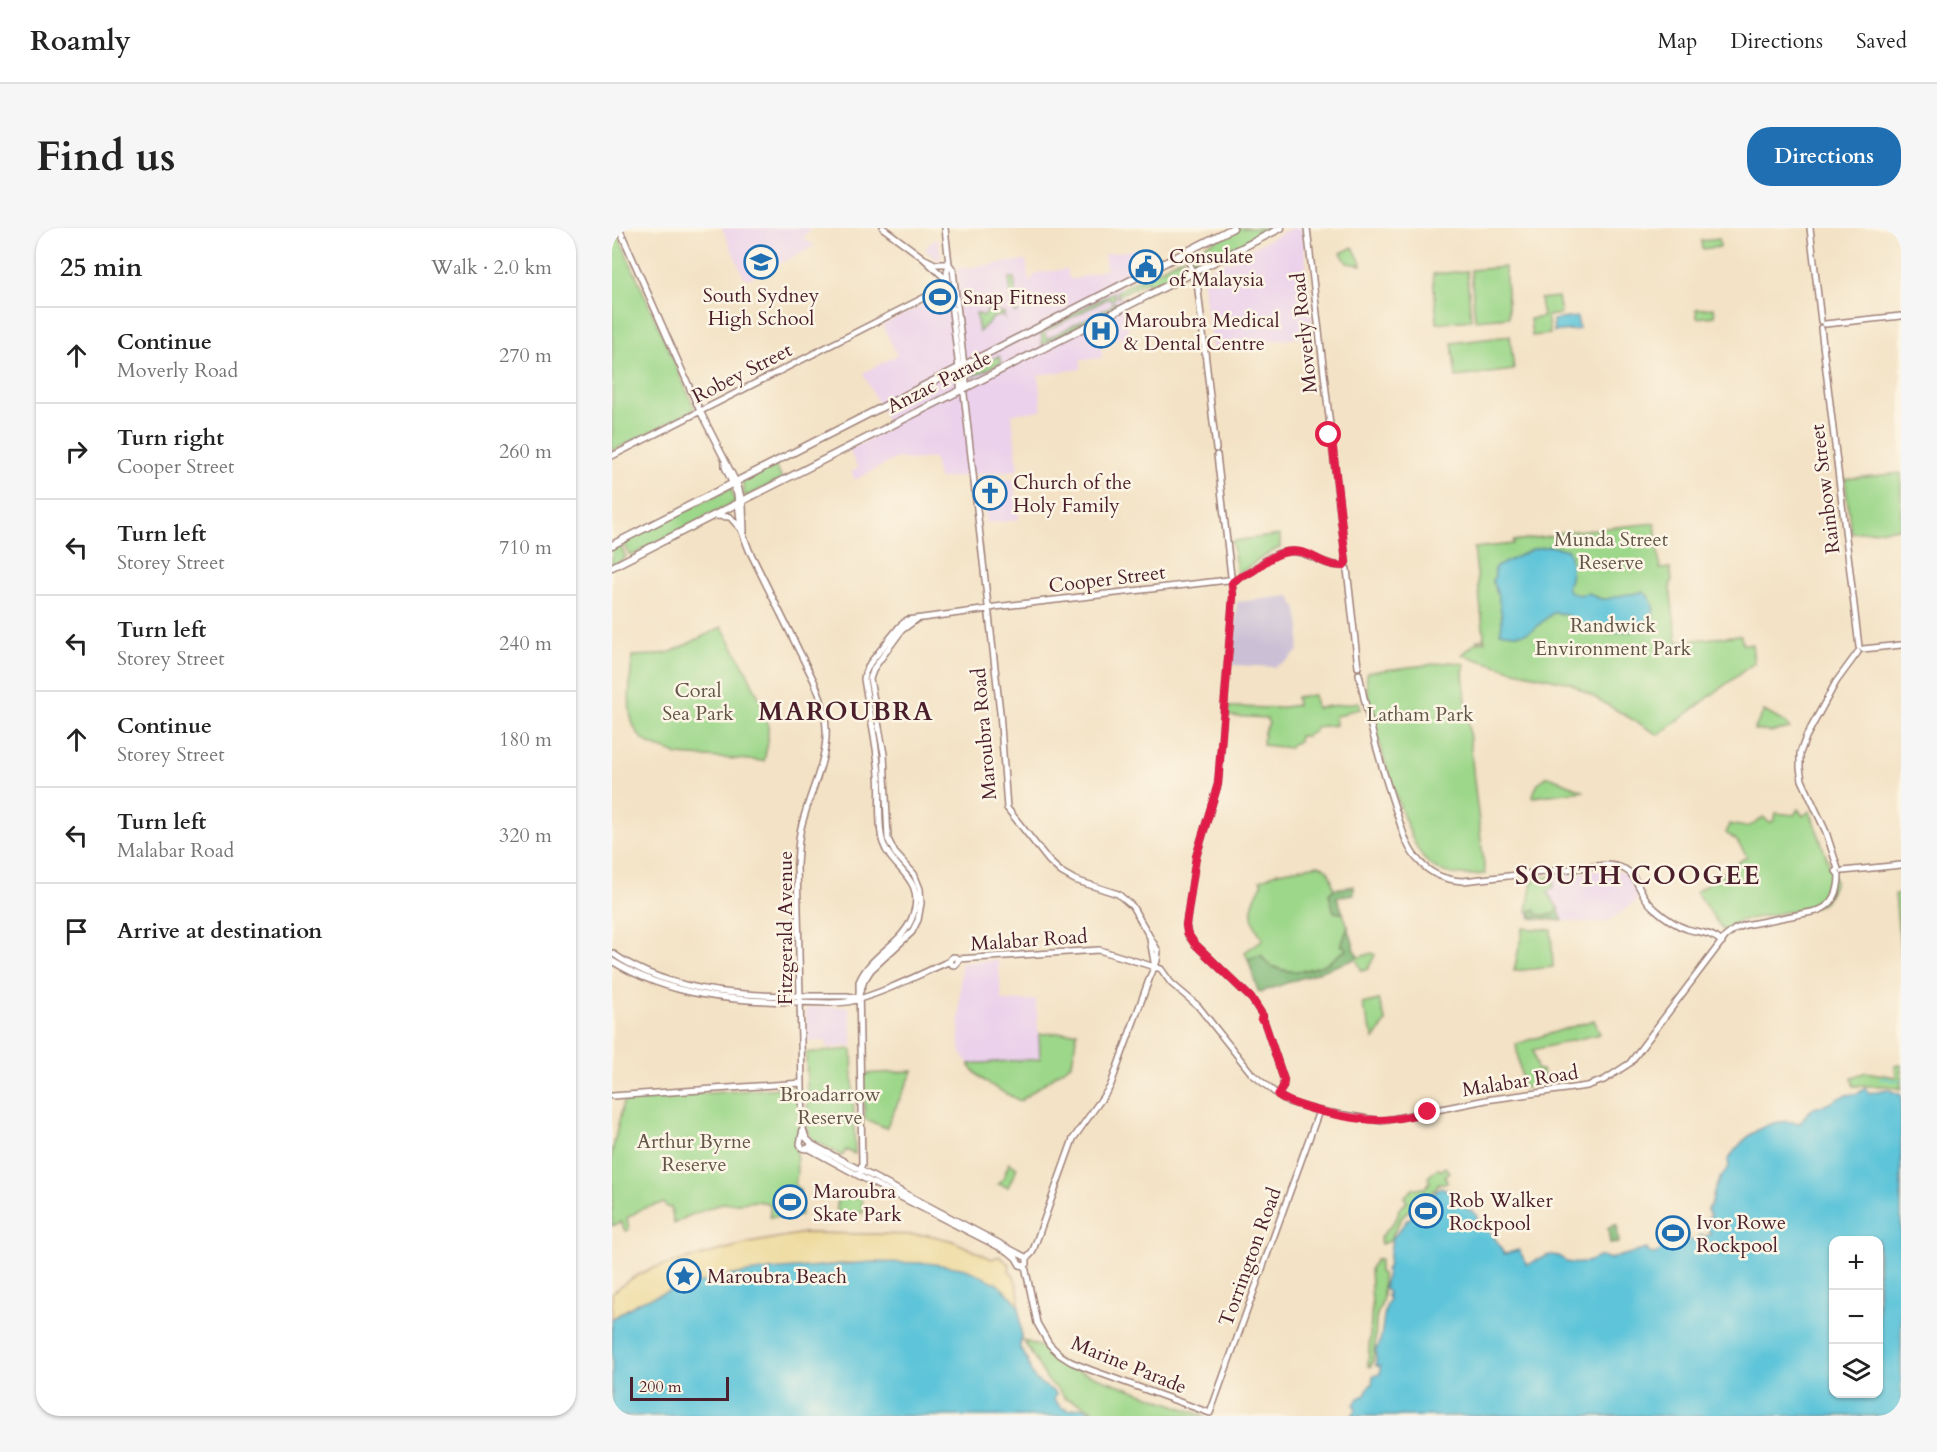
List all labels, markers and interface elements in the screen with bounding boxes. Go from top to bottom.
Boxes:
text: Roamly [30,22,131,60]
text: Map [1657,27,1697,56]
text: Directions [1730,27,1823,56]
text: Saved [1856,27,1907,56]
button: Directions [1747,127,1901,186]
text: Find us [36,128,176,185]
place label: Consulate of Malaysia [1169,243,1264,293]
school or university icon: South Sydney High School [743,244,779,280]
public building icon: Consulate of Malaysia [1128,249,1164,285]
text: 25 min [60,250,143,285]
text: Walk · 2.0 km [431,254,552,281]
street label: Moverly Road [1284,271,1324,395]
sports icon: Snap Fitness [922,279,958,315]
place label: South Sydney High School [703,282,820,332]
place label: Snap Fitness [963,284,1066,311]
place label: Maroubra Medical & Dental Centre [1124,307,1280,357]
hospital icon: Maroubra Medical & Dental Centre [1083,313,1119,349]
text: Continue [117,327,212,357]
street label: Robey Street [688,336,797,410]
icon: ahead [60,339,93,372]
text: 270 m [499,342,552,369]
street label: Anzac Parade [882,344,996,420]
text: Moverly Road [117,357,238,384]
route start [1315,421,1341,447]
street label: Rainbow Street [1804,422,1846,555]
text: Turn right [117,423,224,453]
icon: right [60,435,93,468]
text: 260 m [499,438,552,465]
text: Cooper Street [117,453,234,480]
place label: Church of the Holy Family [1013,469,1132,519]
church icon: Church of the Holy Family [972,475,1008,511]
text: Turn left [117,519,206,549]
park label: Munda Street Reserve [1554,526,1669,576]
icon: left [60,531,93,564]
text: 710 m [499,534,552,561]
text: Storey Street [117,549,225,576]
street label: Cooper Street [1047,558,1168,600]
park label: Randwick Environment Park [1535,612,1692,662]
text: Turn left [117,615,206,645]
icon: left [60,627,93,660]
text: 240 m [499,630,552,657]
text: Storey Street [117,645,225,672]
street label: Maroubra Road [965,666,1003,801]
park label: Coral Sea Park [662,677,734,727]
district label: MAROUBRA [758,694,934,729]
park label: Latham Park [1366,701,1474,728]
text: Continue [117,711,212,741]
icon: ahead [60,723,93,756]
text: 180 m [499,726,552,753]
text: Storey Street [117,741,225,768]
text: Turn left [117,807,206,837]
icon: left [60,819,93,852]
text: 320 m [499,822,552,849]
text: Malabar Road [117,837,234,864]
street label: Fitzgerald Avenue [772,851,799,1005]
district label: SOUTH COOGEE [1515,858,1761,893]
icon: arrive [60,915,93,948]
text: Arrive at destination [117,916,322,946]
street label: Malabar Road [970,922,1089,958]
street label: Malabar Road [1460,1058,1580,1104]
park label: Broadarrow Reserve [779,1081,881,1131]
route end [1414,1098,1440,1124]
park label: Arthur Byrne Reserve [637,1128,751,1178]
place label: Maroubra Skate Park [813,1178,902,1228]
street label: Torrington Road [1212,1183,1288,1330]
sports icon: Maroubra Skate Park [772,1184,808,1220]
place label: Rob Walker Rockpool [1449,1187,1553,1237]
sports icon: Rob Walker Rockpool [1408,1193,1444,1229]
place label: Ivor Rowe Rockpool [1696,1209,1786,1259]
sports icon: Ivor Rowe Rockpool [1655,1215,1691,1251]
map controls [1829,1236,1883,1398]
button: + [1829,1236,1883,1290]
place icon: Maroubra Beach [666,1258,702,1294]
place label: Maroubra Beach [707,1263,847,1290]
button: − [1829,1290,1883,1344]
street label: Marine Parade [1067,1330,1191,1400]
button: layers [1829,1344,1883,1398]
scale bar [630,1374,729,1402]
text: 200 m [639,1376,681,1398]

